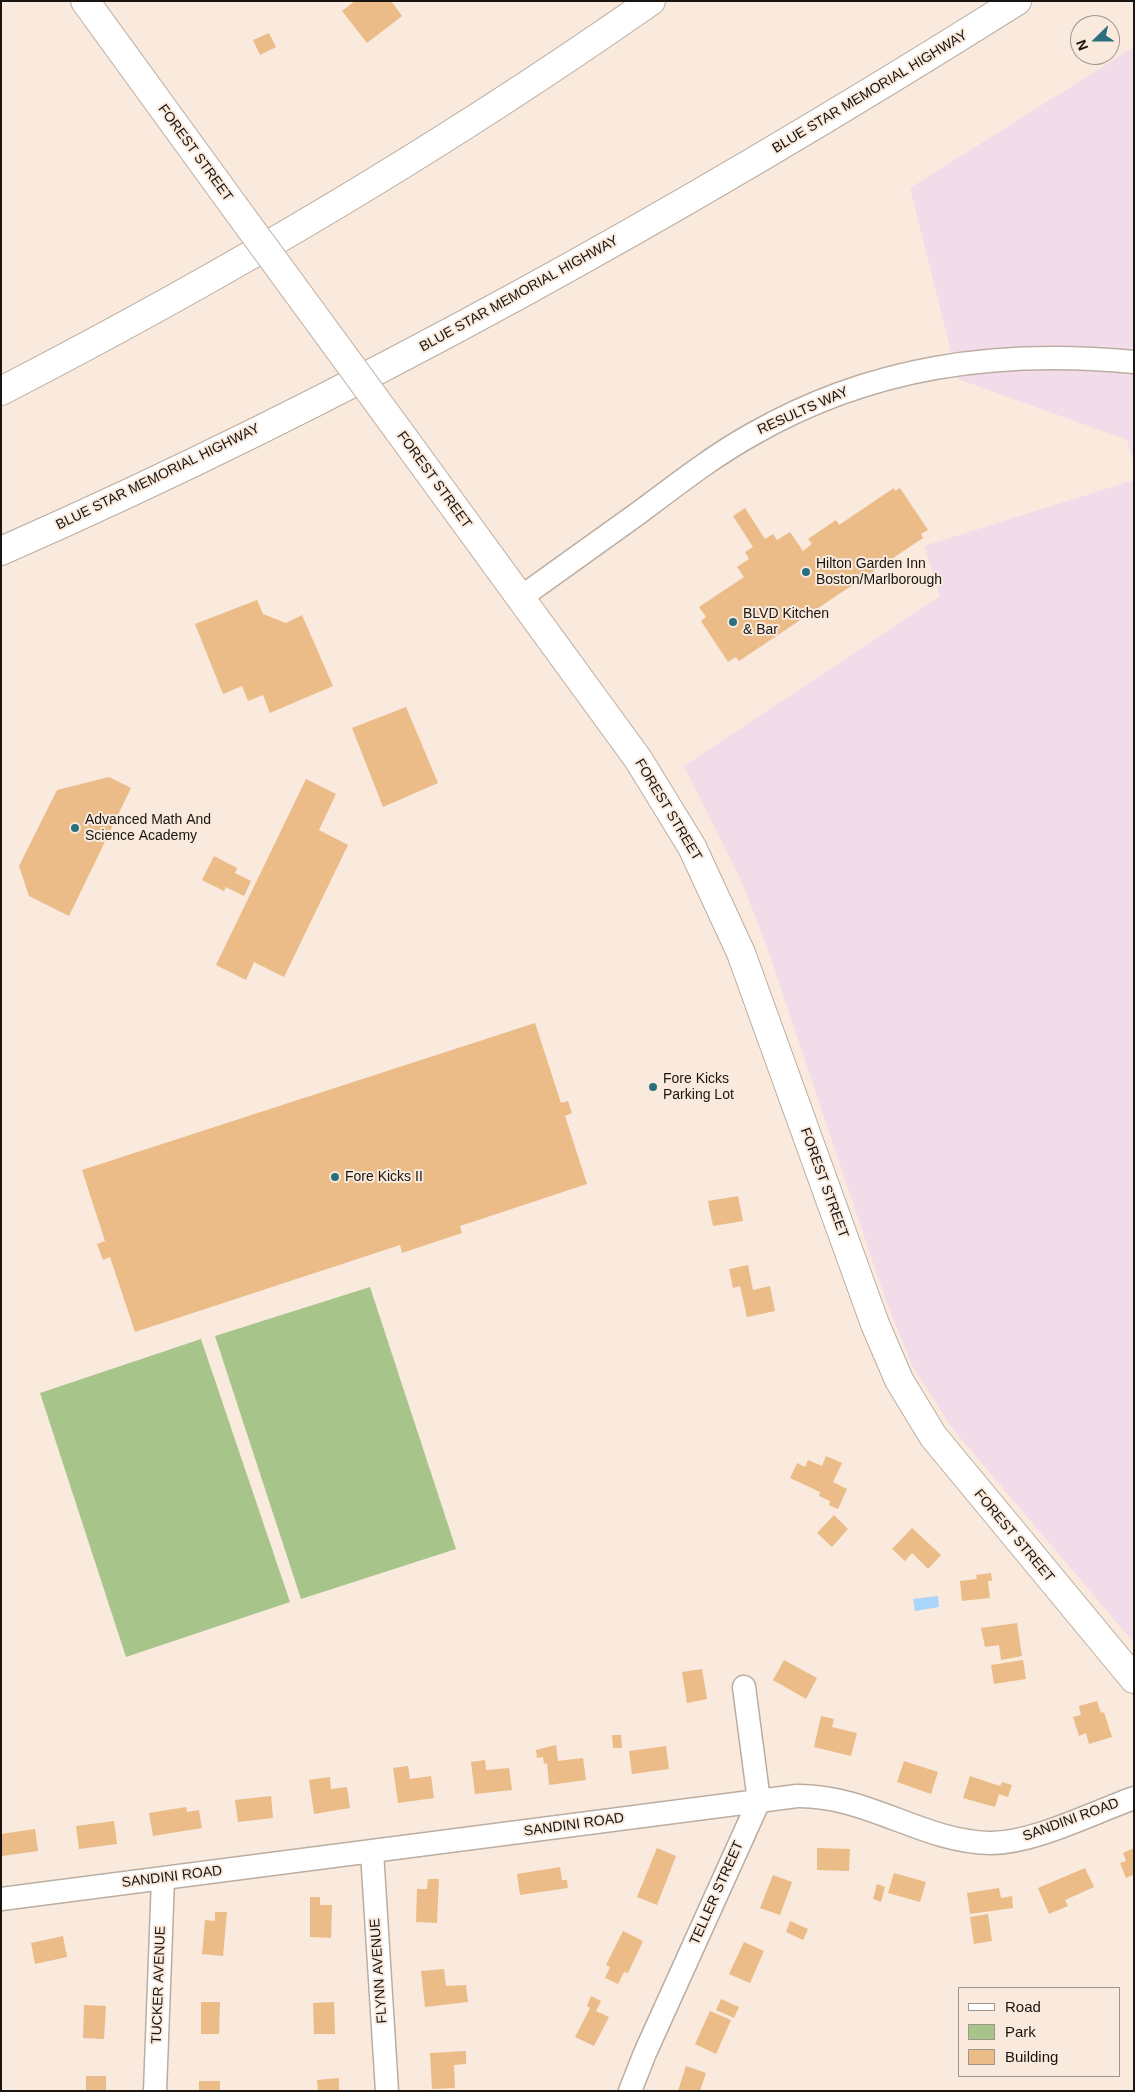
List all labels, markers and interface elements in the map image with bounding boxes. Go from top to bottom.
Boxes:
north arrow [1070,15,1120,65]
street label: BLUE STAR MEMORIAL HIGHWAY [769,27,971,157]
text: N [1073,38,1091,53]
street label: FOREST STREET [154,101,236,205]
street label: BLUE STAR MEMORIAL HIGHWAY [417,232,621,356]
street label: RESULTS WAY [755,383,851,439]
street label: BLUE STAR MEMORIAL HIGHWAY [53,420,263,534]
street label: FOREST STREET [393,428,475,532]
place label: Hilton Garden Inn Boston/Marlborough [816,556,942,588]
marker: Hilton Garden Inn Boston/Marlborough [800,566,812,578]
place label: BLVD Kitchen & Bar [743,606,829,638]
marker: BLVD Kitchen & Bar [727,616,739,628]
street label: FOREST STREET [631,756,705,864]
place label: Advanced Math And Science Academy [85,812,211,844]
marker: Advanced Math And Science Academy [69,822,81,834]
place label: Fore Kicks Parking Lot [663,1071,734,1104]
marker: Fore Kicks Parking Lot [647,1081,659,1093]
street label: FOREST STREET [796,1126,852,1240]
place label: Fore Kicks II [345,1169,423,1185]
marker: Fore Kicks II [329,1171,341,1183]
street label: FOREST STREET [970,1486,1058,1586]
street label: SANDINI ROAD [1021,1795,1121,1845]
street label: SANDINI ROAD [523,1810,625,1840]
street label: TELLER STREET [687,1838,747,1948]
street label: SANDINI ROAD [121,1863,223,1891]
street label: FLYNN AVENUE [367,1918,391,2024]
street label: TUCKER AVENUE [149,1926,169,2044]
legend [958,1987,1120,2077]
text: Road [1005,1998,1041,2015]
text: Park [1005,2023,1036,2040]
text: Building [1005,2048,1058,2065]

